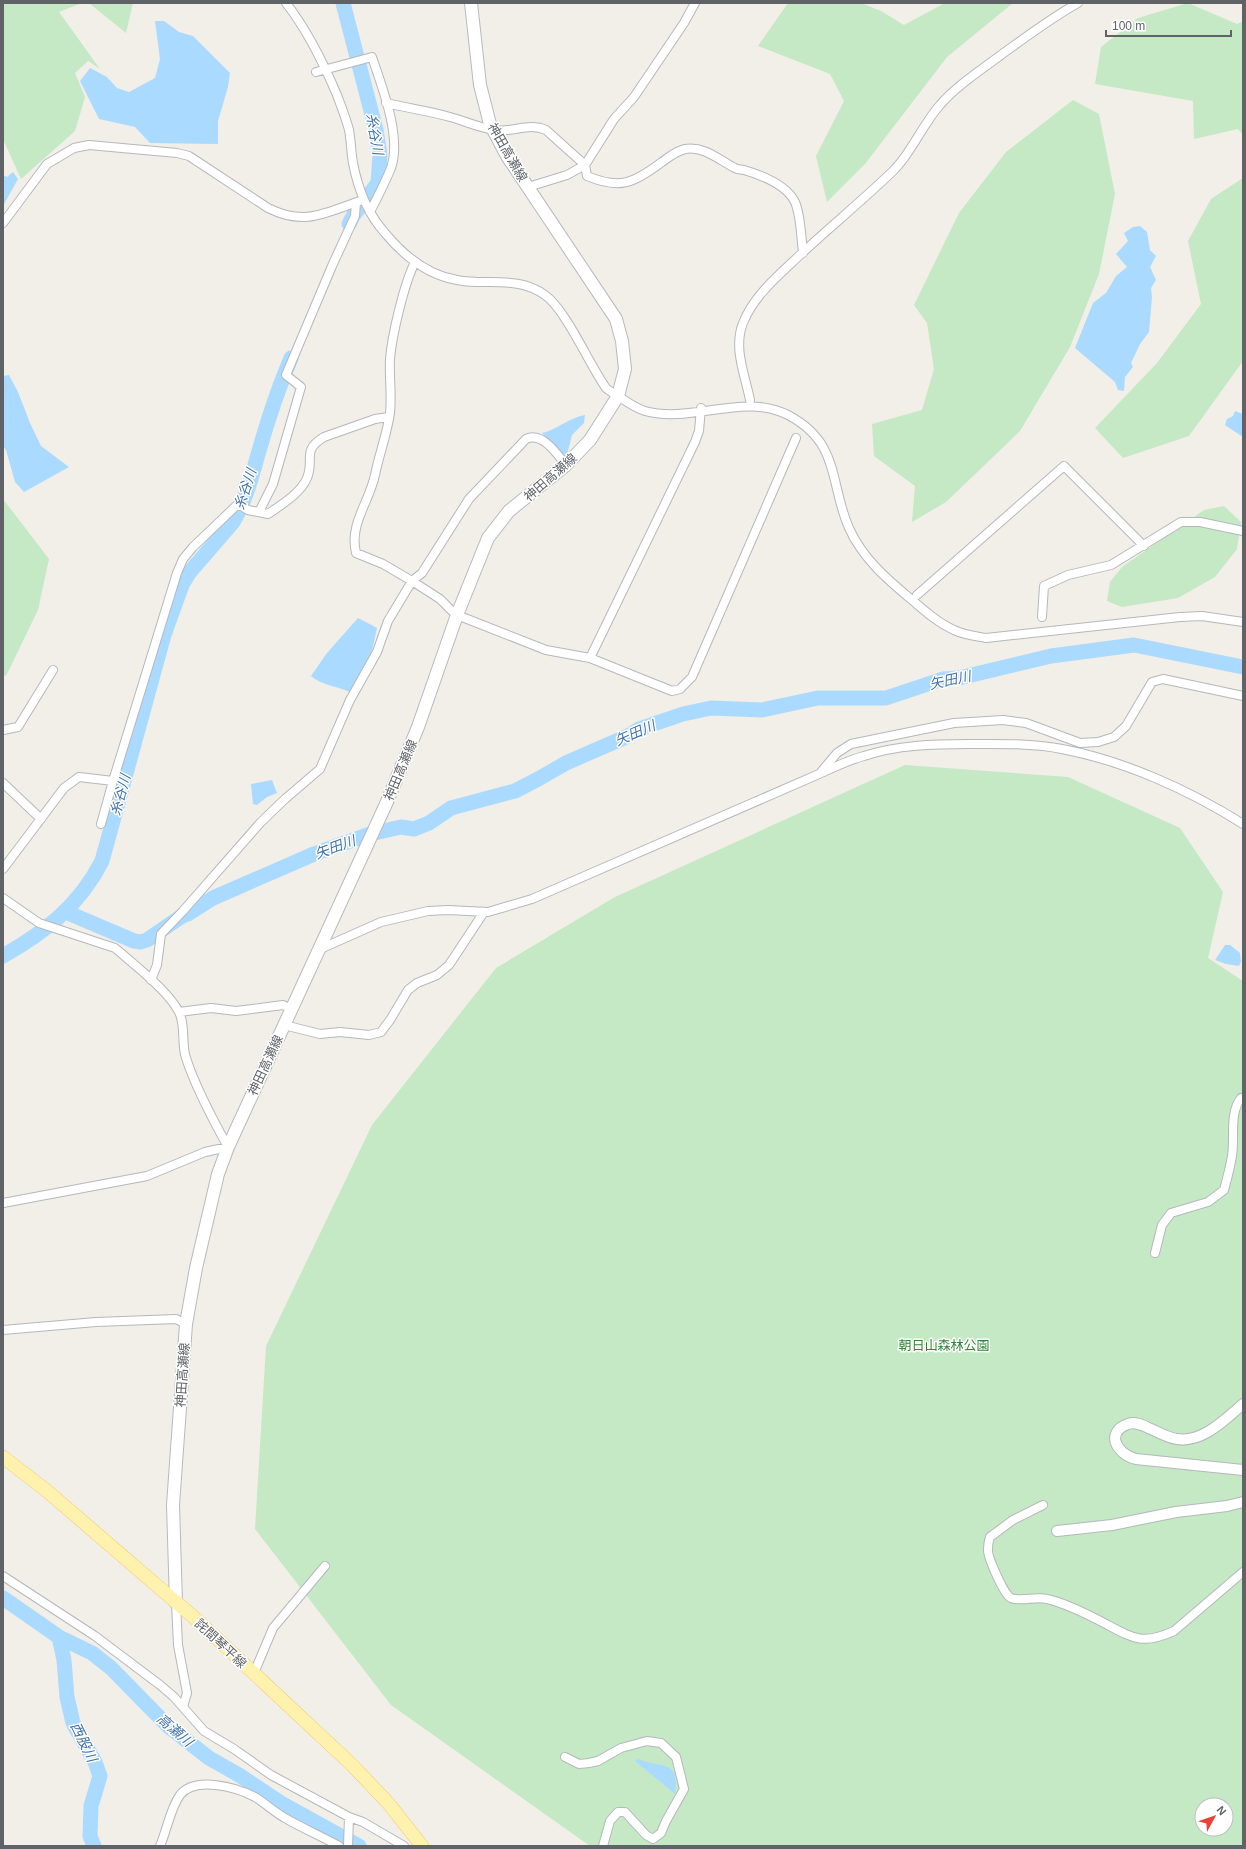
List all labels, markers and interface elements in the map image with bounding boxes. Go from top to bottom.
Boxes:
scale bar [1106,12,1231,38]
text: 100 m [1112,19,1145,33]
water label: 糸谷川 [363,112,387,158]
street label: 神田高瀬線 [485,120,530,184]
street label: 神田高瀬線 [521,450,580,504]
water label: 糸谷川 [231,465,260,511]
water label: 矢田川 [928,667,974,692]
water label: 矢田川 [613,717,659,749]
street label: 神田高瀬線 [381,737,420,803]
water label: 糸谷川 [107,771,134,817]
water label: 矢田川 [313,832,359,862]
street label: 神田高瀬線 [245,1033,286,1098]
park label: 朝日山森林公園 [898,1338,990,1353]
street label: 神田高瀬線 [173,1342,192,1408]
street label: 詫間琴平線 [192,1616,250,1671]
water label: 高瀬川 [154,1710,198,1751]
water label: 西股川 [68,1720,101,1766]
north arrow [1194,1797,1234,1837]
text: N [1215,1804,1229,1818]

